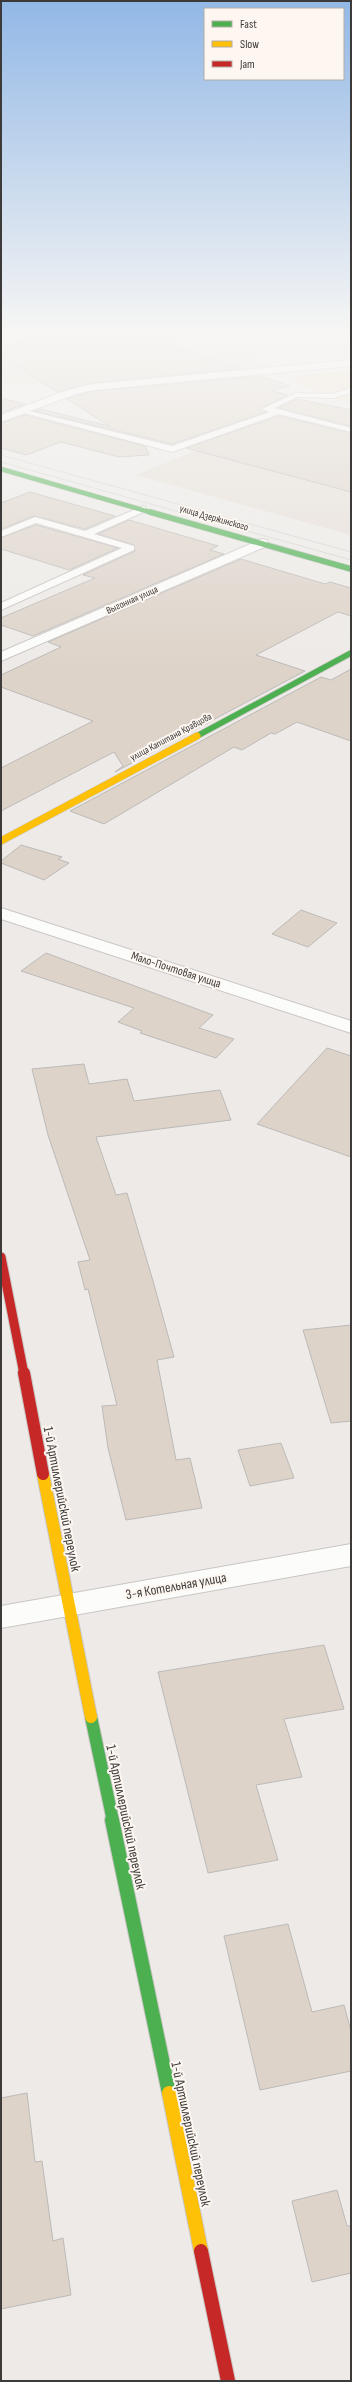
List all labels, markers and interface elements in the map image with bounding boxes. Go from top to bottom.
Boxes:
legend [204,8,344,80]
text: Fast [240,17,257,32]
text: Slow [240,37,259,52]
text: Jam [239,57,255,72]
street label: улица Дзержинского [178,502,250,534]
street label: Выгонная улица [104,583,160,617]
street label: улица Капитана Кравцова [128,710,214,764]
street label: Мало-Почтовая улица [129,948,223,992]
street label: 1-й Артиллерийский переулок [40,1425,85,1574]
street label: 3-я Котельная улица [124,1569,228,1603]
street label: 1-й Артиллерийский переулок [102,1743,150,1892]
street label: 1-й Артиллерийский переулок [167,2060,215,2209]

